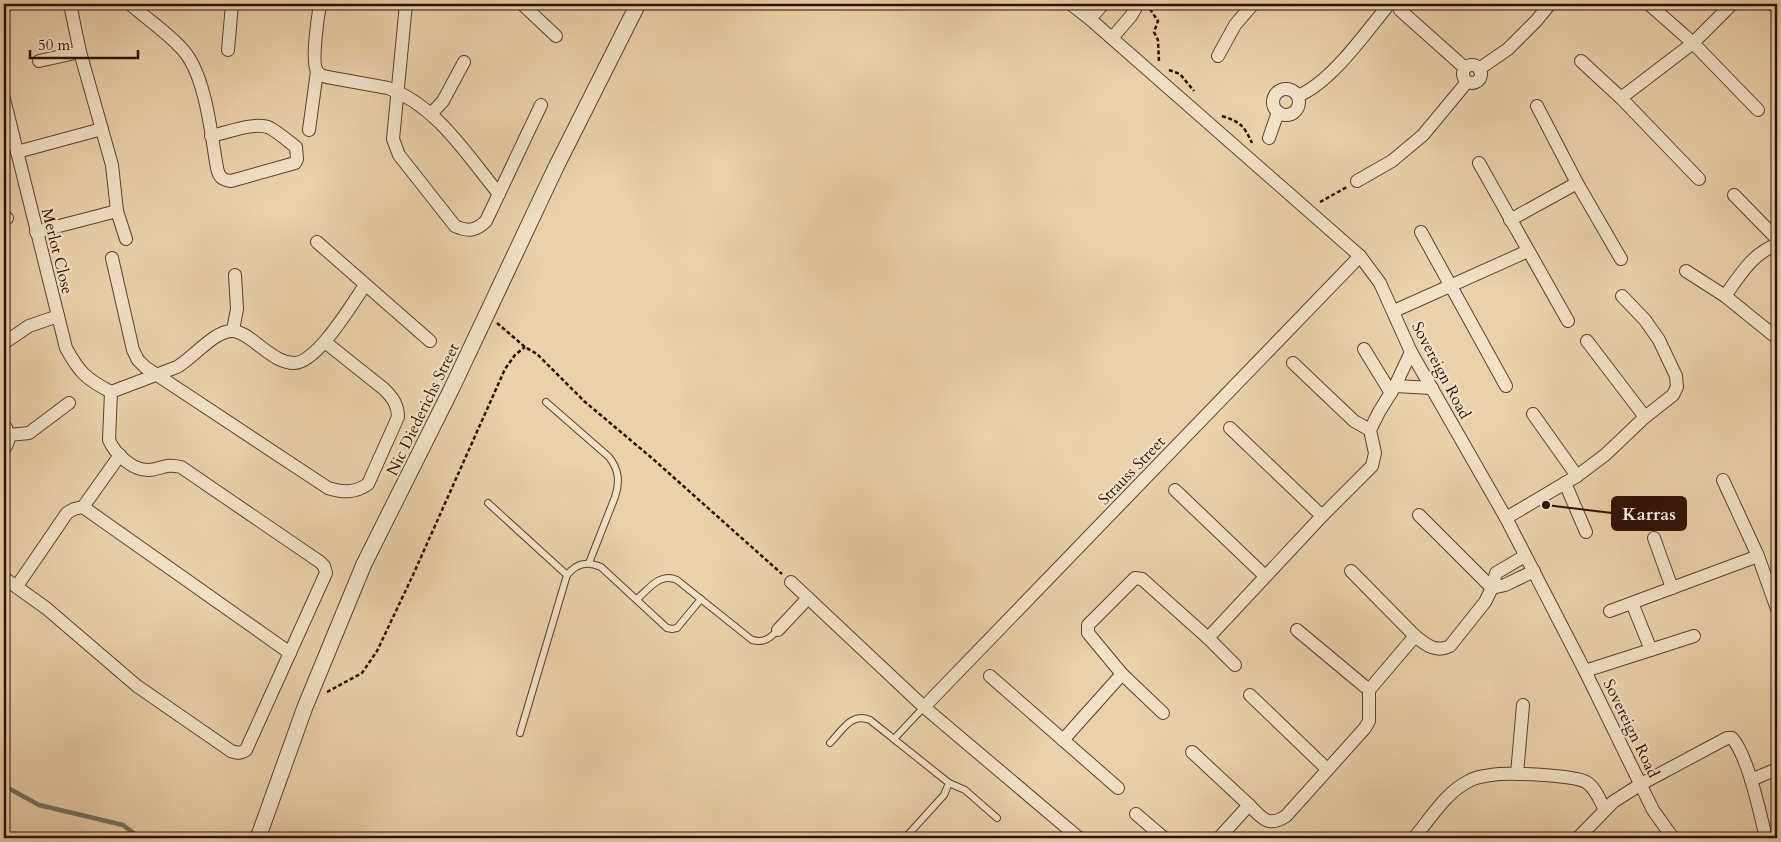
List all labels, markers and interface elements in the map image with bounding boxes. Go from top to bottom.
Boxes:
scale bar [30,28,138,60]
text: 50 m [38,35,70,55]
street label: Merlot Close [36,206,78,297]
street label: Sovereign Road [1406,318,1476,423]
street label: Nic Diederichs Street [381,340,465,479]
street label: Strauss Street [1093,431,1170,510]
callout: Karras [1612,497,1686,530]
text: Karras [1622,502,1676,527]
street label: Sovereign Road [1598,675,1665,782]

